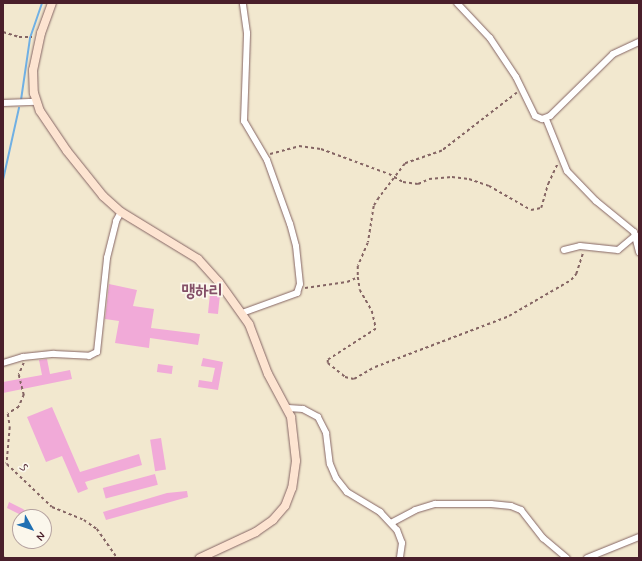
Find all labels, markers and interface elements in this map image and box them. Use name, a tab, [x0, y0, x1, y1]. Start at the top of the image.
district label: 맹하리	[181, 282, 223, 302]
street label: s	[16, 458, 32, 476]
north arrow	[12, 509, 52, 549]
text: N	[33, 529, 48, 543]

